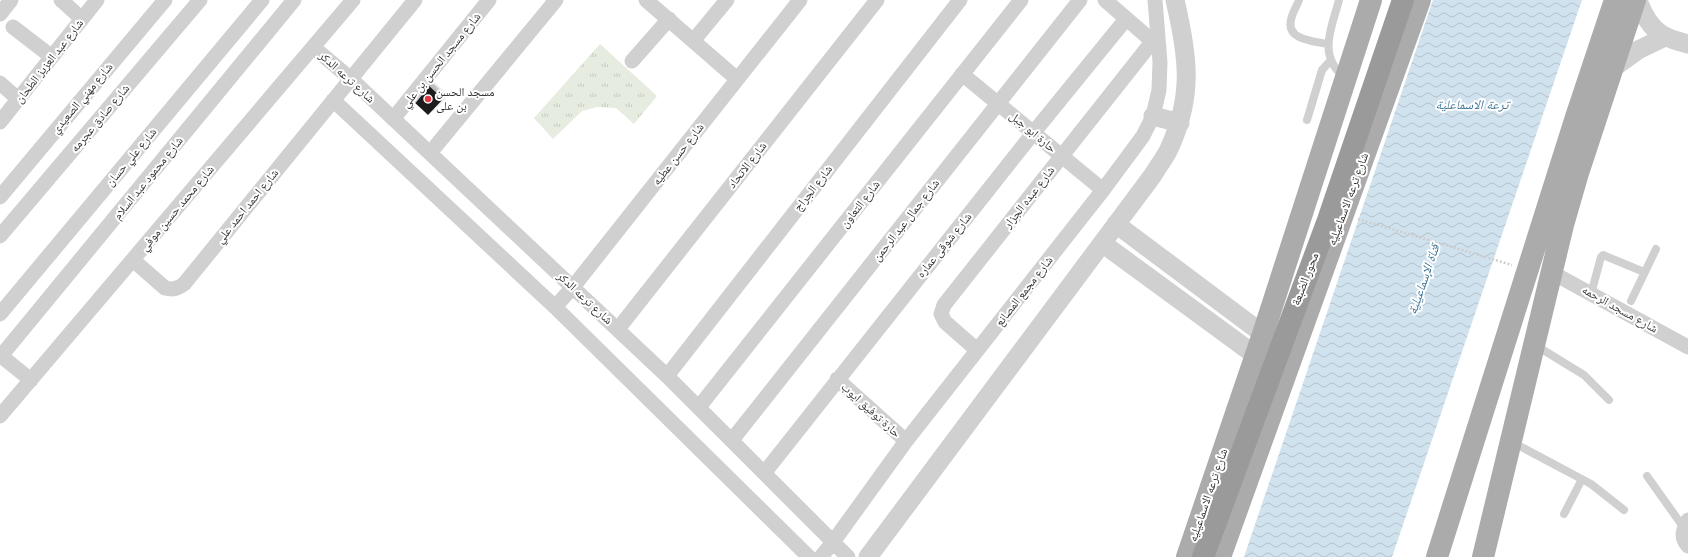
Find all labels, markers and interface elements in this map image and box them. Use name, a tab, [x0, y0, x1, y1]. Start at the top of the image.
street label: شارع مسجد الحسن بن علي	[397, 8, 486, 112]
street label: شارع عبد العزيز الطحان	[10, 15, 87, 106]
street label: شارع ترعه الدكر	[315, 46, 379, 107]
street label: شارع مهني الصعيدي	[47, 58, 118, 138]
street label: شارع صادق عجرمه	[66, 80, 133, 155]
place label: مسجد الحسن بن على	[436, 83, 495, 114]
marker: مسجد الحسن بن على	[423, 94, 433, 104]
water label: ترعة الاسماعلية	[1436, 95, 1512, 113]
street label: حارة ابو جبل	[1006, 107, 1061, 156]
street label: شارع حسن عطيه	[648, 119, 707, 188]
street label: شارع علي حسان	[101, 124, 162, 191]
street label: شارع محمود عبد السلام	[109, 132, 187, 223]
street label: شارع الاتحاد	[723, 138, 770, 192]
street label: شارع ترعه الاسماعيليه	[1323, 150, 1372, 248]
street label: شارع محمد حسين موفي	[136, 161, 219, 256]
street label: شارع الجراج	[789, 161, 836, 214]
street label: شارع عبده الجزار	[998, 162, 1058, 232]
street label: شارع احمد احمد علي	[211, 165, 284, 248]
street label: شارع جمال عبد الرحمن	[868, 175, 943, 264]
street label: شارع التعاون	[836, 176, 884, 231]
street label: شارع شوقى عماره	[912, 208, 975, 281]
water label: قناة الإسماعيلية	[1403, 239, 1444, 317]
street label: محور الضبعة	[1287, 250, 1322, 308]
street label: شارع مجمع المصانع	[991, 252, 1057, 329]
street label: شارع ترعه الدكر	[553, 267, 617, 328]
street label: شارع مسجد الرحمه	[1579, 281, 1661, 337]
street label: حارة توفيق ايوب	[838, 378, 905, 441]
street label: شارع ترعه الاسماعيليه	[1184, 446, 1231, 544]

